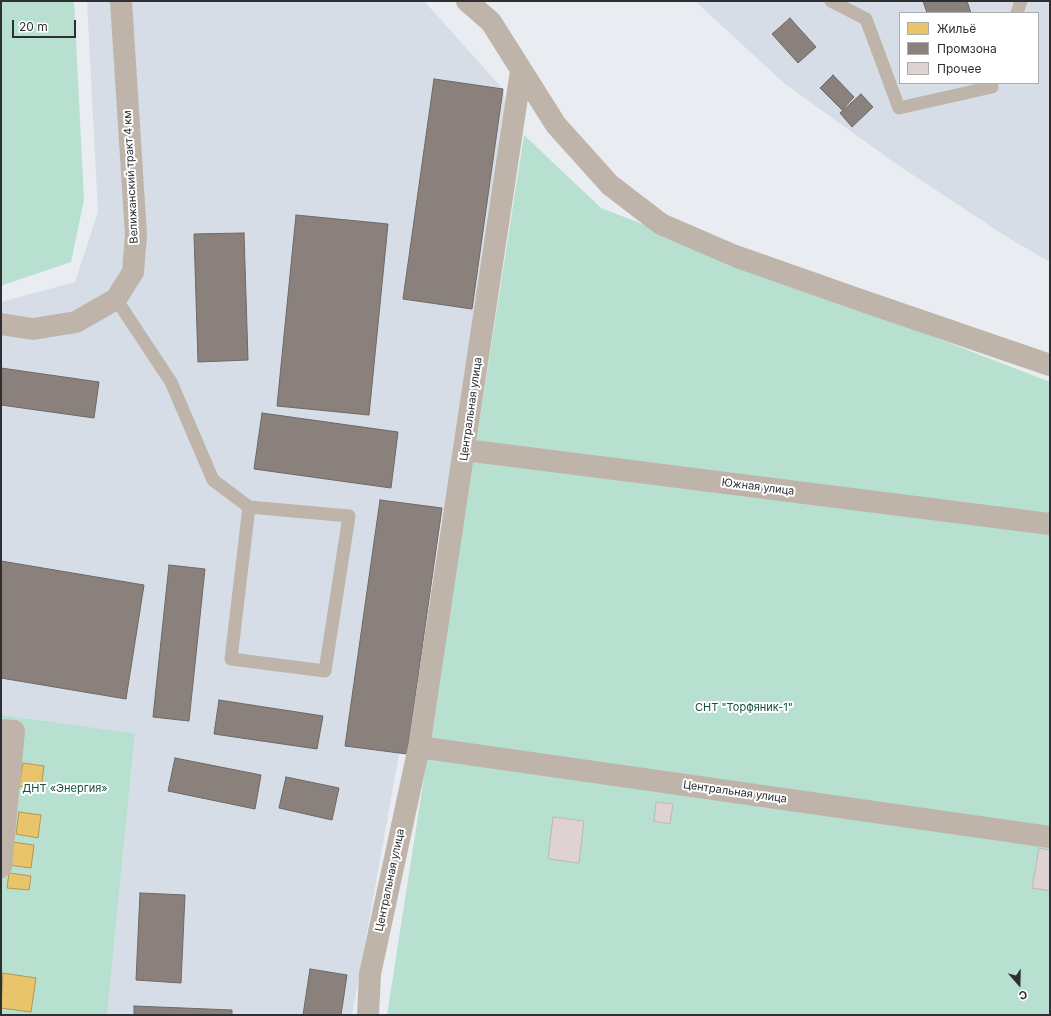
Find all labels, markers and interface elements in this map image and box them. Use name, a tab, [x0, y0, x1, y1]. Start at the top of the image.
scale bar	[14, 12, 78, 38]
legend	[899, 12, 1039, 84]
text: 20 m	[19, 19, 48, 34]
text: Жильё	[937, 21, 976, 36]
text: Промзона	[937, 41, 997, 56]
text: Прочее	[937, 61, 982, 76]
street label: Велижанский тракт 4 км	[121, 110, 141, 244]
street label: Центральная улица	[457, 356, 485, 462]
street label: Южная улица	[721, 476, 795, 498]
park label: СНТ "Торфяник-1"	[695, 701, 793, 715]
street label: Центральная улица	[682, 778, 788, 806]
park label: ДНТ «Энергия»	[22, 782, 108, 796]
street label: Центральная улица	[373, 827, 407, 933]
north arrow	[999, 964, 1039, 1004]
text: С	[1017, 987, 1029, 1003]

